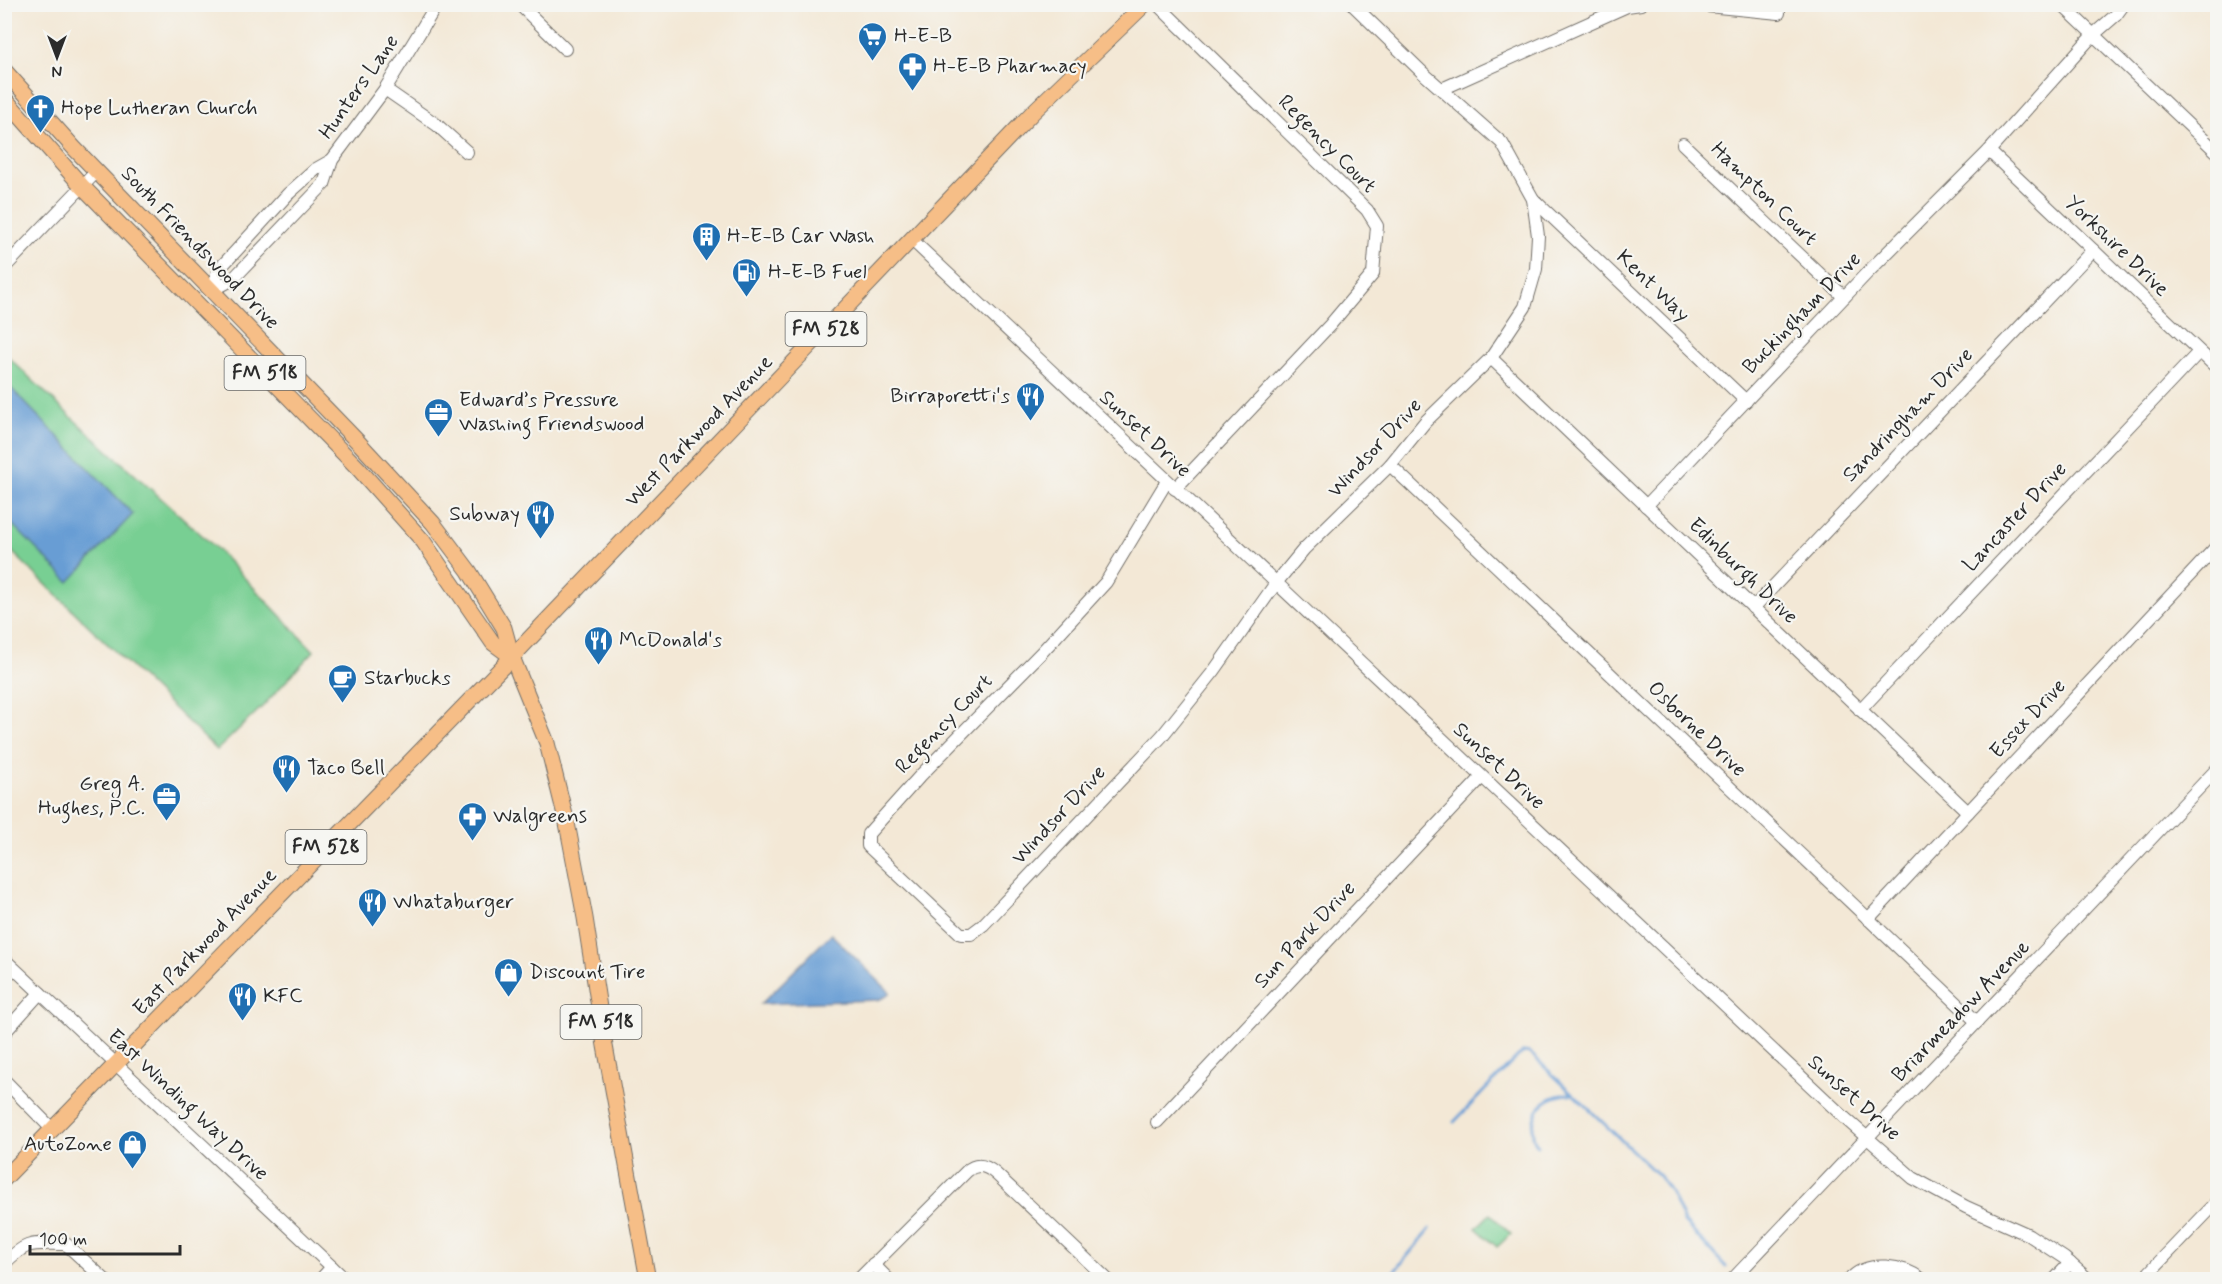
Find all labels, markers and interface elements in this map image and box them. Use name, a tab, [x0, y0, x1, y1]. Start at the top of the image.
supermarket icon: H-E-B	[857, 20, 889, 62]
place label: H-E-B	[894, 22, 952, 50]
north arrow	[27, 27, 87, 87]
street label: Hunters Lane	[313, 29, 405, 145]
pharmacy icon: H-E-B Pharmacy	[896, 50, 928, 92]
place label: H-E-B Pharmacy	[933, 52, 1087, 80]
text: N	[52, 60, 62, 81]
street label: Regency Court	[1270, 89, 1383, 201]
church icon: Hope Lutheran Church	[24, 92, 56, 134]
place label: Hope Lutheran Church	[61, 94, 258, 122]
street label: Hampton Court	[1704, 136, 1824, 252]
street label: South Friendswood Drive	[115, 160, 285, 336]
street label: Yorkshire Drive	[2059, 189, 2175, 303]
building icon: H-E-B Car Wash	[690, 220, 722, 262]
place label: H-E-B Car Wash	[727, 222, 874, 250]
street label: Kent Way	[1610, 244, 1696, 328]
street label: Buckingham Drive	[1736, 246, 1869, 382]
fuel station icon: H-E-B Fuel	[731, 256, 763, 298]
place label: H-E-B Fuel	[768, 258, 867, 286]
road number: FM 528	[786, 312, 866, 346]
street label: Sandringham Drive	[1836, 342, 1980, 489]
street label: West Parkwood Avenue	[619, 349, 779, 513]
road number: FM 518	[224, 356, 306, 390]
restaurant icon: Birraporetti's	[1015, 380, 1047, 422]
place label: Birraporetti's	[890, 382, 1010, 410]
street label: Sunset Drive	[1093, 384, 1197, 484]
place label: Edward’s Pressure Washing Friendswood	[459, 386, 645, 440]
street label: Windsor Drive	[1322, 392, 1428, 504]
office icon: Edward’s Pressure Washing Friendswood	[422, 396, 454, 438]
street label: Lancaster Drive	[1957, 456, 2073, 578]
restaurant icon: Subway	[525, 498, 557, 540]
place label: Subway	[449, 500, 520, 528]
street label: Edinburgh Drive	[1681, 512, 1804, 632]
restaurant icon: McDonald's	[582, 624, 614, 666]
place label: McDonald's	[619, 626, 722, 654]
cafe icon: Starbucks	[327, 662, 359, 704]
place label: Starbucks	[364, 664, 451, 692]
street label: Regency Court	[889, 668, 1000, 781]
street label: Essex Drive	[1984, 673, 2072, 765]
street label: Osborne Drive	[1642, 675, 1752, 783]
street label: Sunset Drive	[1447, 716, 1551, 816]
restaurant icon: Taco Bell	[270, 752, 302, 794]
place label: Taco Bell	[307, 754, 385, 782]
street label: Windsor Drive	[1006, 759, 1112, 871]
place label: Greg A. Hughes, P.C.	[38, 770, 145, 824]
office icon: Greg A. Hughes, P.C.	[150, 780, 182, 822]
pharmacy icon: Walgreens	[456, 800, 488, 842]
place label: Walgreens	[493, 802, 587, 831]
road number: FM 528	[286, 830, 366, 864]
street label: East Parkwood Avenue	[127, 862, 283, 1022]
street label: Sun Park Drive	[1248, 875, 1362, 995]
restaurant icon: Whataburger	[356, 886, 388, 928]
place label: Whataburger	[393, 888, 514, 917]
street label: Briarmeadow Avenue	[1886, 934, 2036, 1088]
shop icon: Discount Tire	[492, 956, 524, 998]
place label: Discount Tire	[529, 958, 646, 986]
restaurant icon: KFC	[226, 980, 258, 1022]
place label: KFC	[263, 982, 303, 1010]
road number: FM 518	[560, 1005, 642, 1039]
street label: East Winding Way Drive	[100, 1023, 275, 1189]
street label: Sunset Drive	[1801, 1049, 1907, 1147]
shop icon: AutoZone	[117, 1128, 149, 1170]
place label: AutoZone	[24, 1130, 112, 1158]
scale bar	[30, 1218, 180, 1256]
text: 100 m	[39, 1228, 87, 1252]

